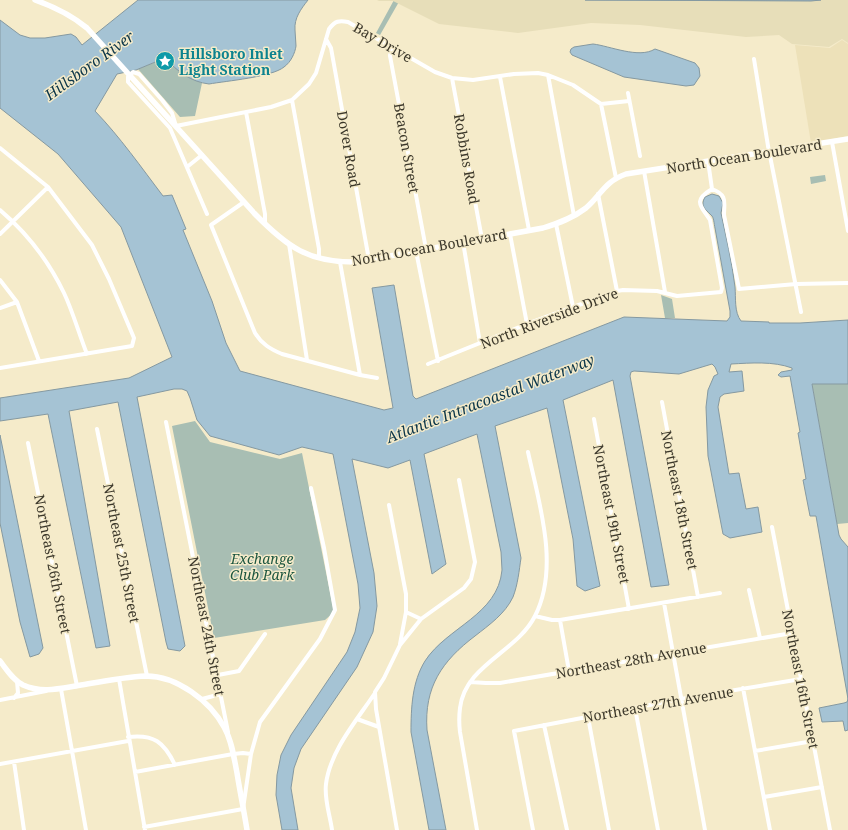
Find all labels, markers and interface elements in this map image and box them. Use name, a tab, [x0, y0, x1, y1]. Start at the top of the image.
street label: Bay Drive	[350, 17, 416, 67]
water label: Hillsboro River	[40, 25, 138, 105]
place label: Hillsboro Inlet Light Station	[179, 44, 283, 79]
place icon: Hillsboro Inlet Light Station	[154, 50, 176, 72]
street label: Beacon Street	[390, 101, 424, 195]
street label: Dover Road	[333, 109, 365, 189]
street label: Robbins Road	[450, 112, 484, 206]
street label: North Ocean Boulevard	[665, 134, 824, 178]
street label: North Ocean Boulevard	[350, 224, 508, 270]
street label: North Riverside Drive	[477, 283, 621, 353]
water label: Atlantic Intracoastal Waterway	[382, 349, 597, 447]
street label: Northeast 18th Street	[657, 429, 703, 571]
street label: Northeast 19th Street	[589, 443, 635, 585]
street label: Northeast 25th Street	[99, 482, 145, 624]
street label: Northeast 26th Street	[30, 493, 76, 635]
park label: Exchange Club Park	[230, 549, 295, 584]
street label: Northeast 24th Street	[184, 555, 230, 697]
street label: Northeast 16th Street	[778, 608, 824, 750]
street label: Northeast 28th Avenue	[554, 637, 708, 683]
street label: Northeast 27th Avenue	[581, 681, 735, 727]

